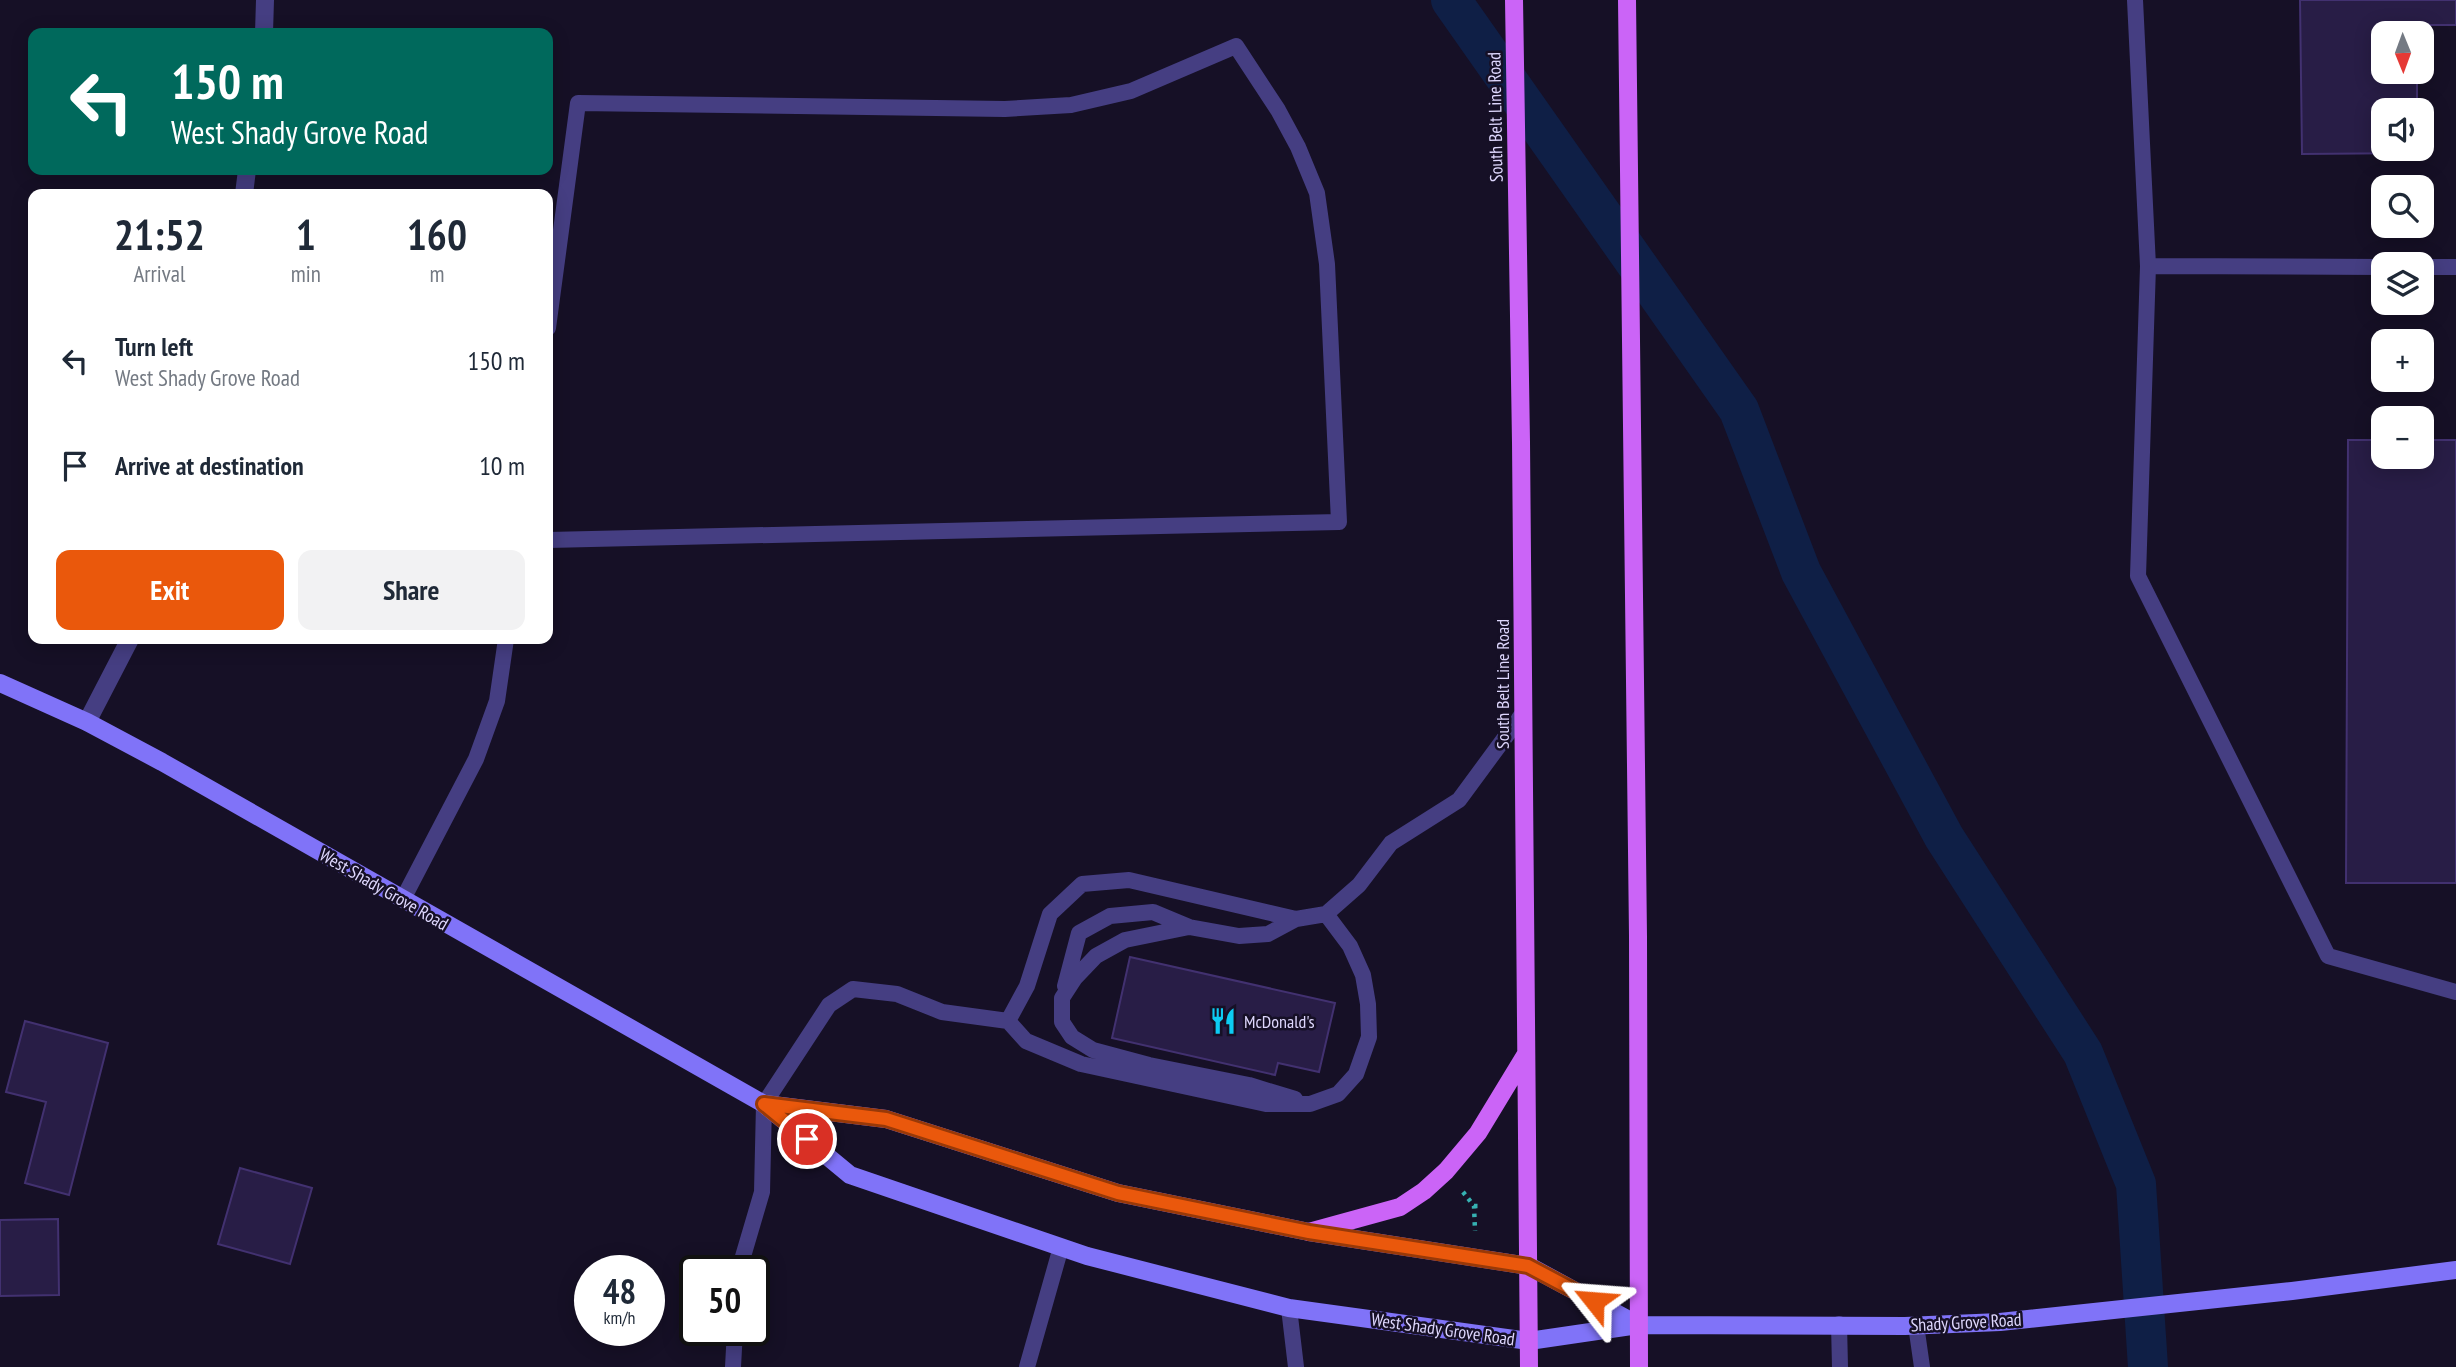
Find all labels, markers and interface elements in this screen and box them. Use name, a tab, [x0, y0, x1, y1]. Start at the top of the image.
north arrow	[2371, 21, 2434, 84]
map controls	[2371, 21, 2434, 469]
text: 150 m	[171, 49, 284, 113]
street label: South Belt Line Road	[1482, 52, 1508, 182]
icon: left	[56, 56, 147, 147]
button: sound	[2371, 98, 2434, 161]
text: West Shady Grove Road	[171, 111, 428, 153]
button: search	[2371, 175, 2434, 238]
text: 21:52	[114, 207, 205, 262]
text: 1	[296, 207, 316, 262]
text: 160	[407, 207, 467, 262]
button: layers	[2371, 252, 2434, 315]
text: Arrival	[133, 259, 185, 288]
text: min	[291, 259, 321, 288]
text: m	[429, 259, 444, 288]
button: +	[2371, 329, 2434, 392]
text: Turn left	[115, 330, 193, 363]
icon: left	[56, 342, 94, 380]
text: 150 m	[467, 344, 525, 377]
text: West Shady Grove Road	[115, 363, 300, 392]
button: −	[2371, 406, 2434, 469]
icon: arrive	[56, 447, 94, 485]
text: Arrive at destination	[115, 449, 304, 482]
text: 10 m	[479, 449, 525, 482]
button: Exit	[56, 550, 284, 630]
button: Share	[298, 550, 525, 630]
street label: South Belt Line Road	[1491, 619, 1514, 749]
street label: West Shady Grove Road	[316, 843, 452, 935]
restaurant icon: McDonald's	[1208, 1006, 1238, 1036]
place label: McDonald's	[1244, 1010, 1315, 1033]
pin	[777, 1109, 837, 1169]
icon: arrive	[788, 1120, 826, 1158]
speed limit sign: 50	[679, 1255, 770, 1346]
position arrow	[1557, 1264, 1631, 1338]
text: 48	[603, 1268, 636, 1314]
text: km/h	[604, 1306, 635, 1329]
street label: West Shady Grove Road	[1370, 1308, 1516, 1350]
street label: Shady Grove Road	[1910, 1308, 2022, 1336]

